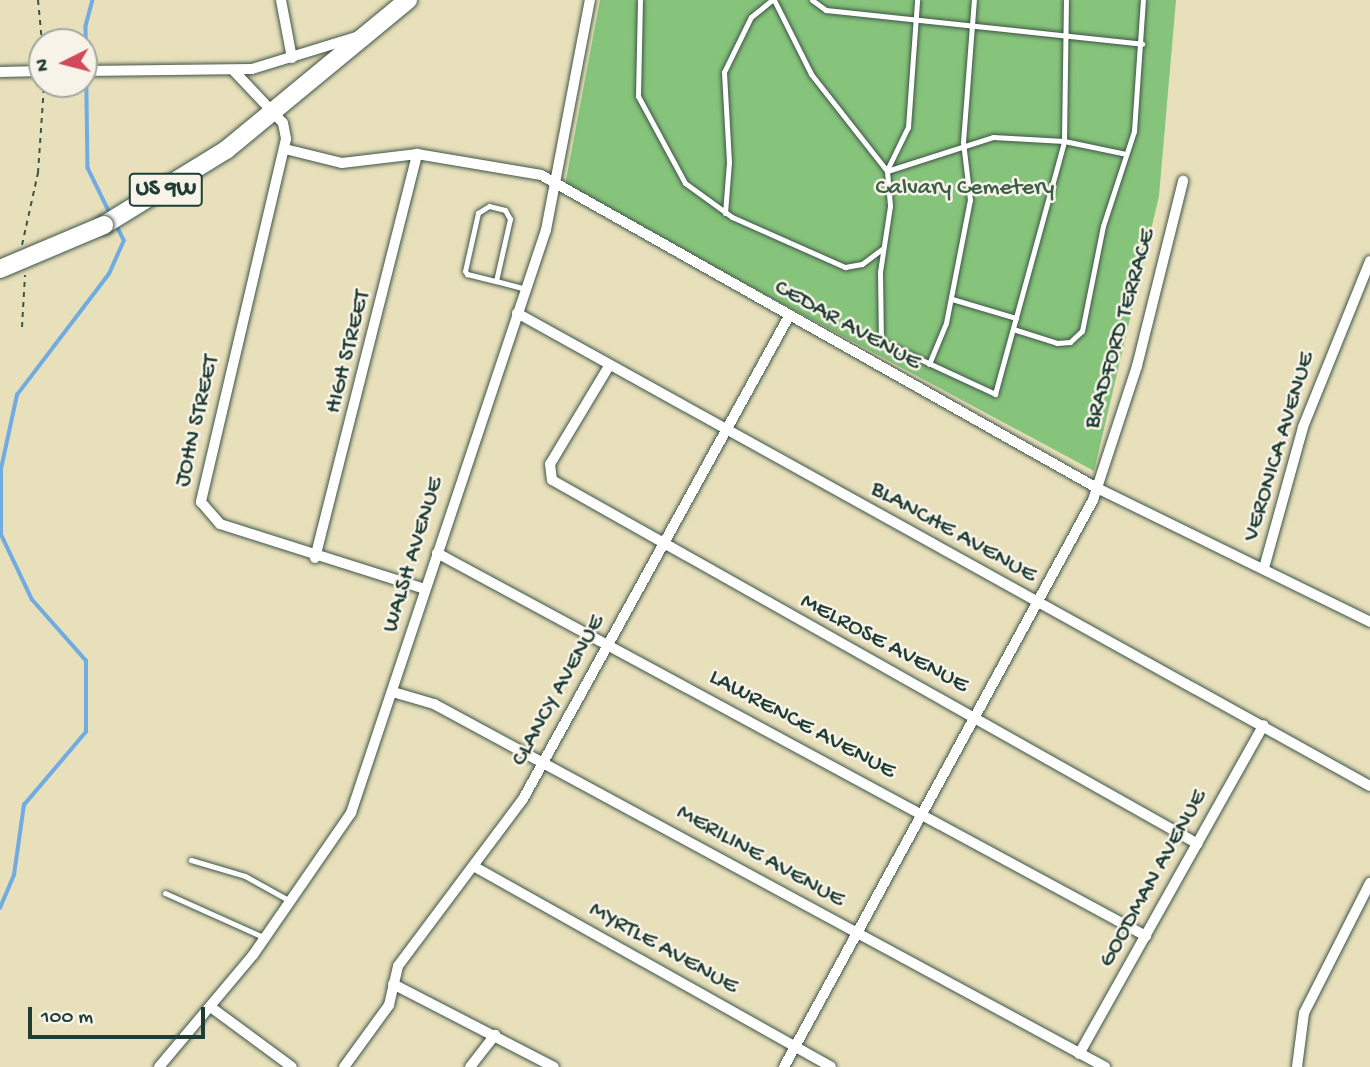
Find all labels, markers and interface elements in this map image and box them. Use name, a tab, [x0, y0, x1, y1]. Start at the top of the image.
north arrow	[28, 28, 98, 98]
text: N	[32, 58, 56, 72]
road number: US 9W	[128, 170, 204, 210]
park label: Calvary Cemetery	[876, 175, 1054, 203]
street label: BRADFORD TERRACE	[1079, 226, 1163, 432]
street label: CEDAR AVENUE	[769, 274, 925, 378]
street label: HIGH STREET	[320, 287, 378, 417]
street label: VERONICA AVENUE	[1237, 349, 1323, 545]
street label: JOHN STREET	[169, 352, 227, 490]
street label: WALSH AVENUE	[377, 474, 451, 636]
street label: BLANCHE AVENUE	[865, 476, 1041, 590]
street label: MELROSE AVENUE	[795, 588, 973, 700]
street label: CLANCY AVENUE	[506, 610, 612, 772]
street label: LAWRENCE AVENUE	[704, 664, 900, 786]
street label: GOODMAN AVENUE	[1093, 785, 1215, 973]
street label: MERILINE AVENUE	[671, 799, 849, 915]
street label: MYRTLE AVENUE	[583, 896, 743, 1002]
scale bar	[32, 993, 208, 1038]
text: 100 m	[41, 1006, 93, 1031]

